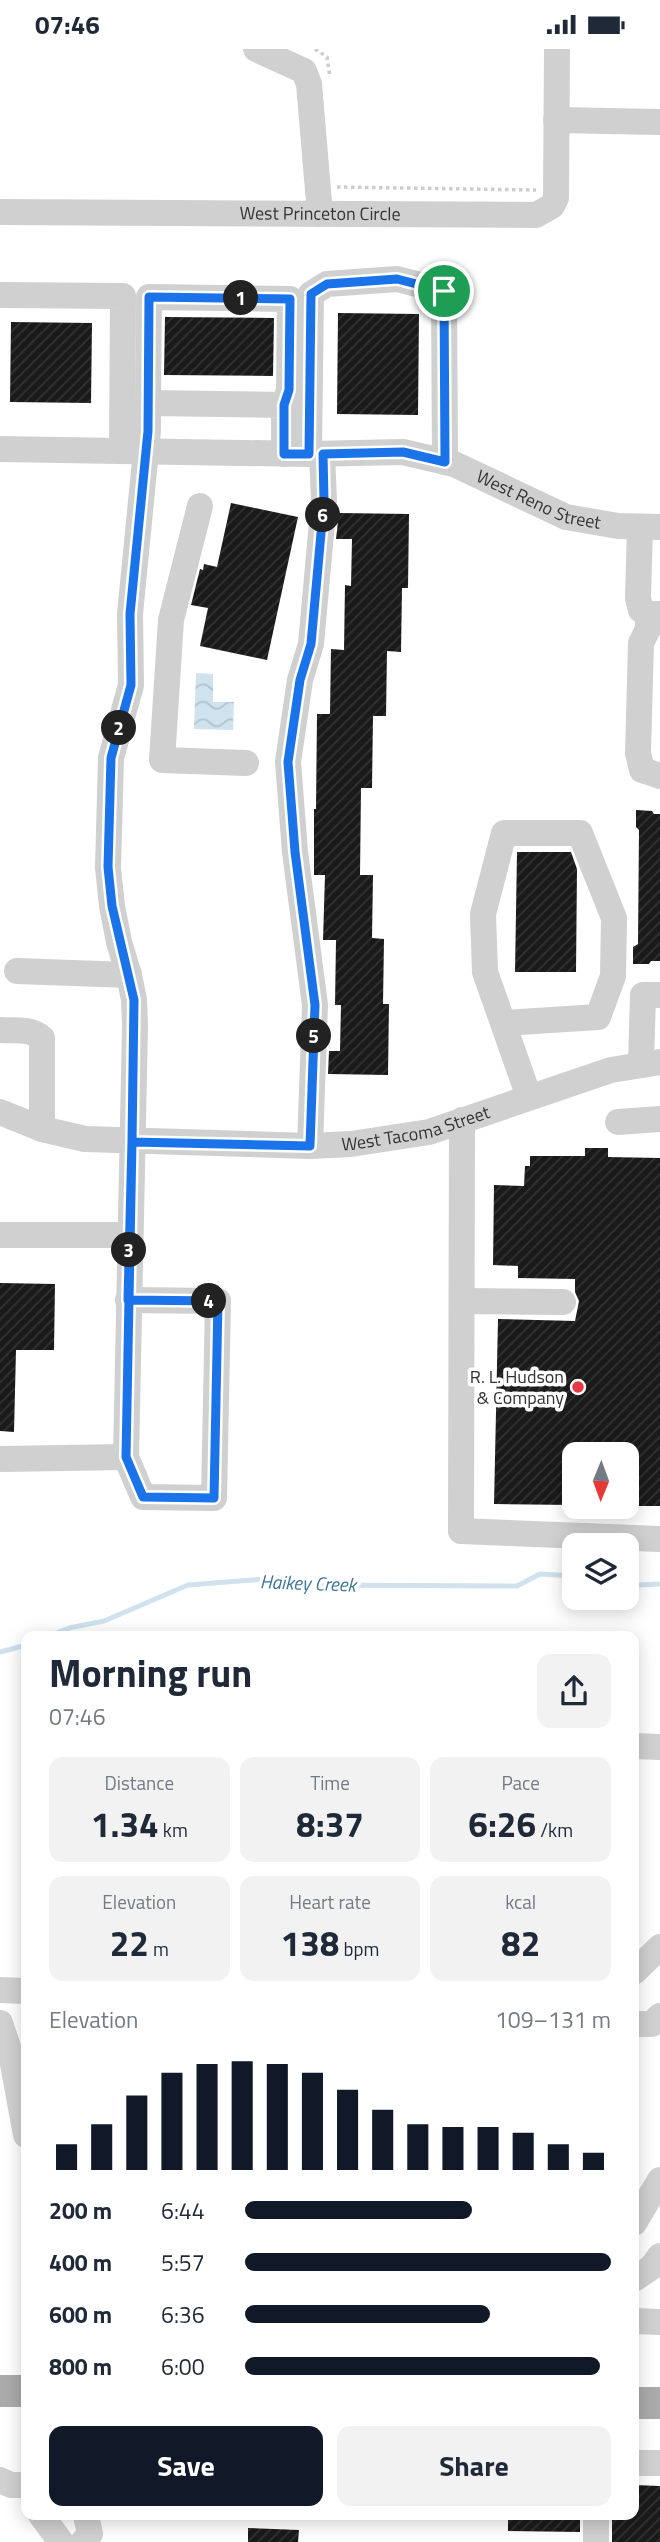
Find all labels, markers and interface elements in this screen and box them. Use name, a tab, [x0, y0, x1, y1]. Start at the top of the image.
text: 07:46	[35, 5, 100, 44]
street label: West Princeton Circle	[239, 199, 401, 227]
pin	[414, 261, 474, 321]
icon: arrive	[425, 272, 463, 310]
pin: 1	[224, 281, 258, 315]
text: 1	[235, 283, 246, 312]
street label: West Reno Street	[472, 462, 604, 536]
pin: 6	[306, 497, 340, 533]
text: 6	[317, 500, 328, 529]
pin: 2	[102, 711, 136, 745]
text: 2	[113, 713, 124, 742]
pin: 5	[296, 1019, 332, 1053]
text: 5	[308, 1021, 319, 1050]
street label: West Tacoma Street	[341, 1098, 494, 1157]
pin: 3	[111, 1233, 146, 1267]
text: 3	[123, 1235, 134, 1264]
pin: 4	[192, 1283, 227, 1319]
text: 4	[203, 1286, 214, 1315]
place label: R. L. Hudson & Company	[470, 1363, 564, 1411]
marker: R. L. Hudson & Company	[570, 1379, 586, 1395]
north arrow	[562, 1442, 639, 1519]
map controls	[562, 1442, 639, 1610]
button: layers	[562, 1533, 639, 1610]
water label: Haikey Creek	[259, 1566, 359, 1599]
text: Morning run	[49, 1644, 252, 1702]
button: share	[537, 1654, 611, 1728]
text: 07:46	[49, 1699, 106, 1734]
text: Distance	[105, 1768, 174, 1797]
text: Time	[310, 1768, 350, 1797]
text: Pace	[501, 1768, 540, 1797]
text: 1.34	[91, 1797, 159, 1851]
text: 8:37	[296, 1797, 364, 1851]
text: 6:26	[468, 1797, 536, 1851]
text: km	[159, 1815, 188, 1844]
text: /km	[536, 1815, 573, 1844]
text: Elevation	[102, 1887, 176, 1916]
text: Heart rate	[289, 1887, 371, 1916]
text: kcal	[505, 1887, 536, 1916]
text: 22	[110, 1916, 149, 1970]
text: 138	[281, 1916, 339, 1970]
text: 82	[501, 1916, 540, 1970]
text: m	[149, 1934, 169, 1963]
text: bpm	[339, 1934, 379, 1963]
text: Elevation	[49, 2002, 138, 2037]
text: 109–131 m	[495, 2002, 611, 2037]
text: 200 m	[49, 2193, 112, 2228]
text: 6:44	[161, 2193, 205, 2228]
text: 400 m	[49, 2245, 112, 2280]
text: 5:57	[161, 2245, 205, 2280]
text: 600 m	[49, 2297, 112, 2332]
text: 6:36	[161, 2297, 205, 2332]
text: 800 m	[49, 2349, 112, 2384]
text: 6:00	[161, 2349, 205, 2384]
button: Save	[49, 2426, 323, 2506]
button: Share	[337, 2426, 611, 2506]

